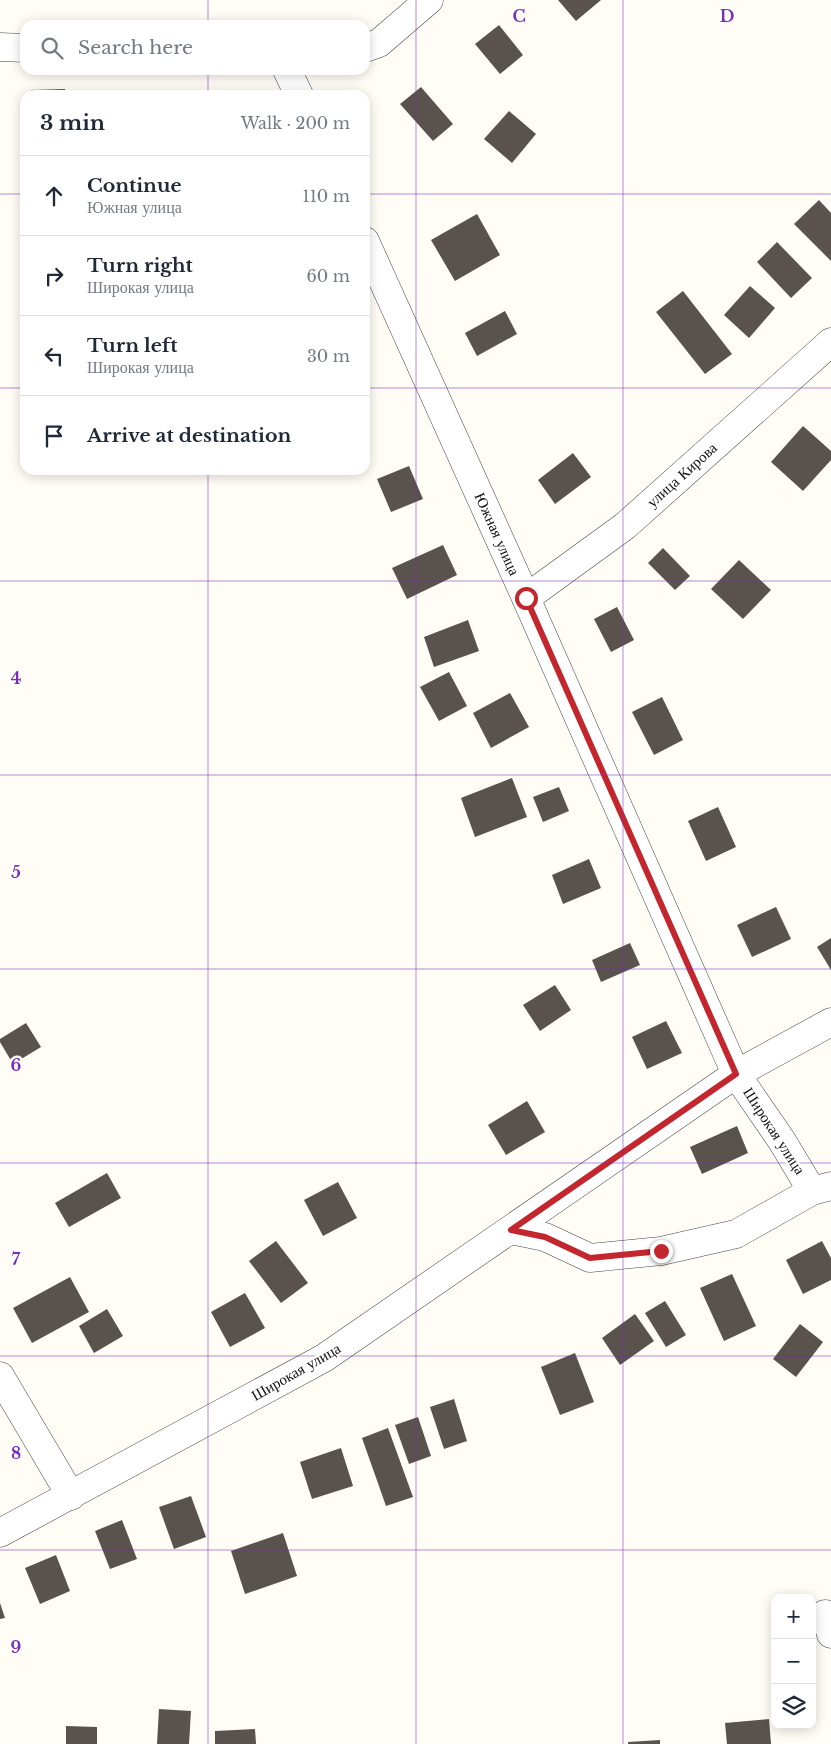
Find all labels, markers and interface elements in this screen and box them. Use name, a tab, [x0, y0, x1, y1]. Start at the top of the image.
text: C	[512, 6, 526, 26]
text: D	[720, 6, 734, 26]
search box	[20, 20, 370, 75]
icon: search	[38, 34, 66, 62]
text: Search here	[78, 36, 193, 59]
text: 3 min	[40, 110, 105, 136]
text: Walk · 200 m	[241, 113, 350, 133]
text: Continue	[87, 174, 182, 197]
icon: ahead	[40, 182, 68, 210]
text: 110 m	[303, 186, 350, 206]
text: Южная улица	[87, 197, 182, 217]
text: Turn right	[87, 254, 193, 277]
icon: right	[40, 262, 68, 290]
text: 60 m	[307, 266, 350, 286]
text: Широкая улица	[87, 277, 194, 297]
text: Turn left	[87, 334, 178, 357]
icon: left	[40, 342, 68, 370]
text: 30 m	[307, 346, 350, 366]
text: Широкая улица	[87, 357, 194, 377]
icon: arrive	[40, 422, 68, 450]
text: Arrive at destination	[87, 424, 291, 447]
street label: улица Кирова	[643, 438, 721, 511]
street label: Южная улица	[471, 489, 524, 579]
route start	[515, 587, 538, 610]
text: 4	[11, 668, 21, 688]
text: 5	[11, 862, 21, 882]
text: 6	[11, 1055, 22, 1075]
street label: Широкая улица	[739, 1084, 810, 1178]
route end	[650, 1240, 673, 1263]
text: 7	[12, 1249, 21, 1269]
street label: Широкая улица	[248, 1338, 344, 1405]
text: 8	[11, 1443, 21, 1463]
map controls	[771, 1594, 816, 1729]
button: +	[771, 1594, 816, 1639]
text: 9	[11, 1637, 22, 1657]
button: −	[771, 1639, 816, 1684]
button: layers	[771, 1684, 816, 1729]

